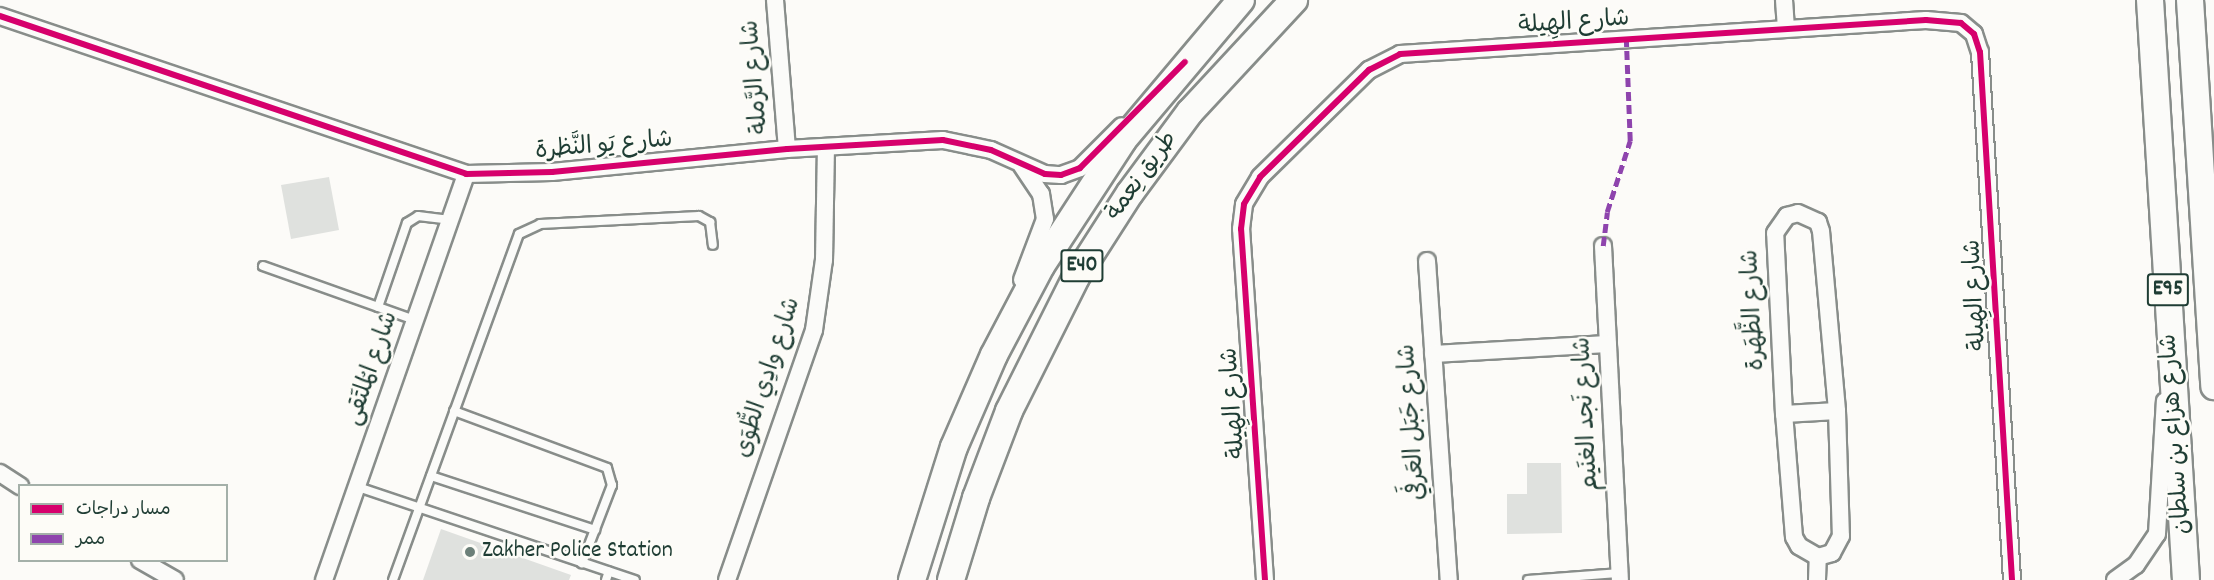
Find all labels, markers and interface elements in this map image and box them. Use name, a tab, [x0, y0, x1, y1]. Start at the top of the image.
street label: شارع الهِيلة	[1517, 6, 1631, 42]
street label: شارع الرَّملة	[738, 19, 776, 135]
street label: شارع يَو النَّظرة	[534, 127, 674, 167]
street label: طريق نِعمة	[1101, 127, 1185, 227]
street label: شارع الهِيلة	[1960, 239, 1994, 351]
road number: E40	[1060, 247, 1104, 285]
street label: شارع الظَّهَرة	[1737, 249, 1773, 371]
road number: E95	[2146, 271, 2190, 309]
street label: شارع وادِي الطُّوَى	[730, 294, 808, 462]
street label: شارع المُلتَقى	[340, 308, 406, 430]
street label: شارع هزاع بن سلطان	[2156, 333, 2198, 535]
street label: شارع نَجد الغنَيم	[1570, 336, 1606, 492]
street label: شارع جَبَل العَرفَي	[1394, 343, 1434, 501]
street label: شارع الهِيلة	[1217, 346, 1253, 460]
legend	[18, 484, 228, 562]
text: مسار دراجات	[76, 498, 171, 523]
text: ممر	[76, 528, 105, 553]
place label: Zakher Police Station	[482, 538, 673, 566]
marker: Zakher Police Station	[463, 545, 477, 559]

